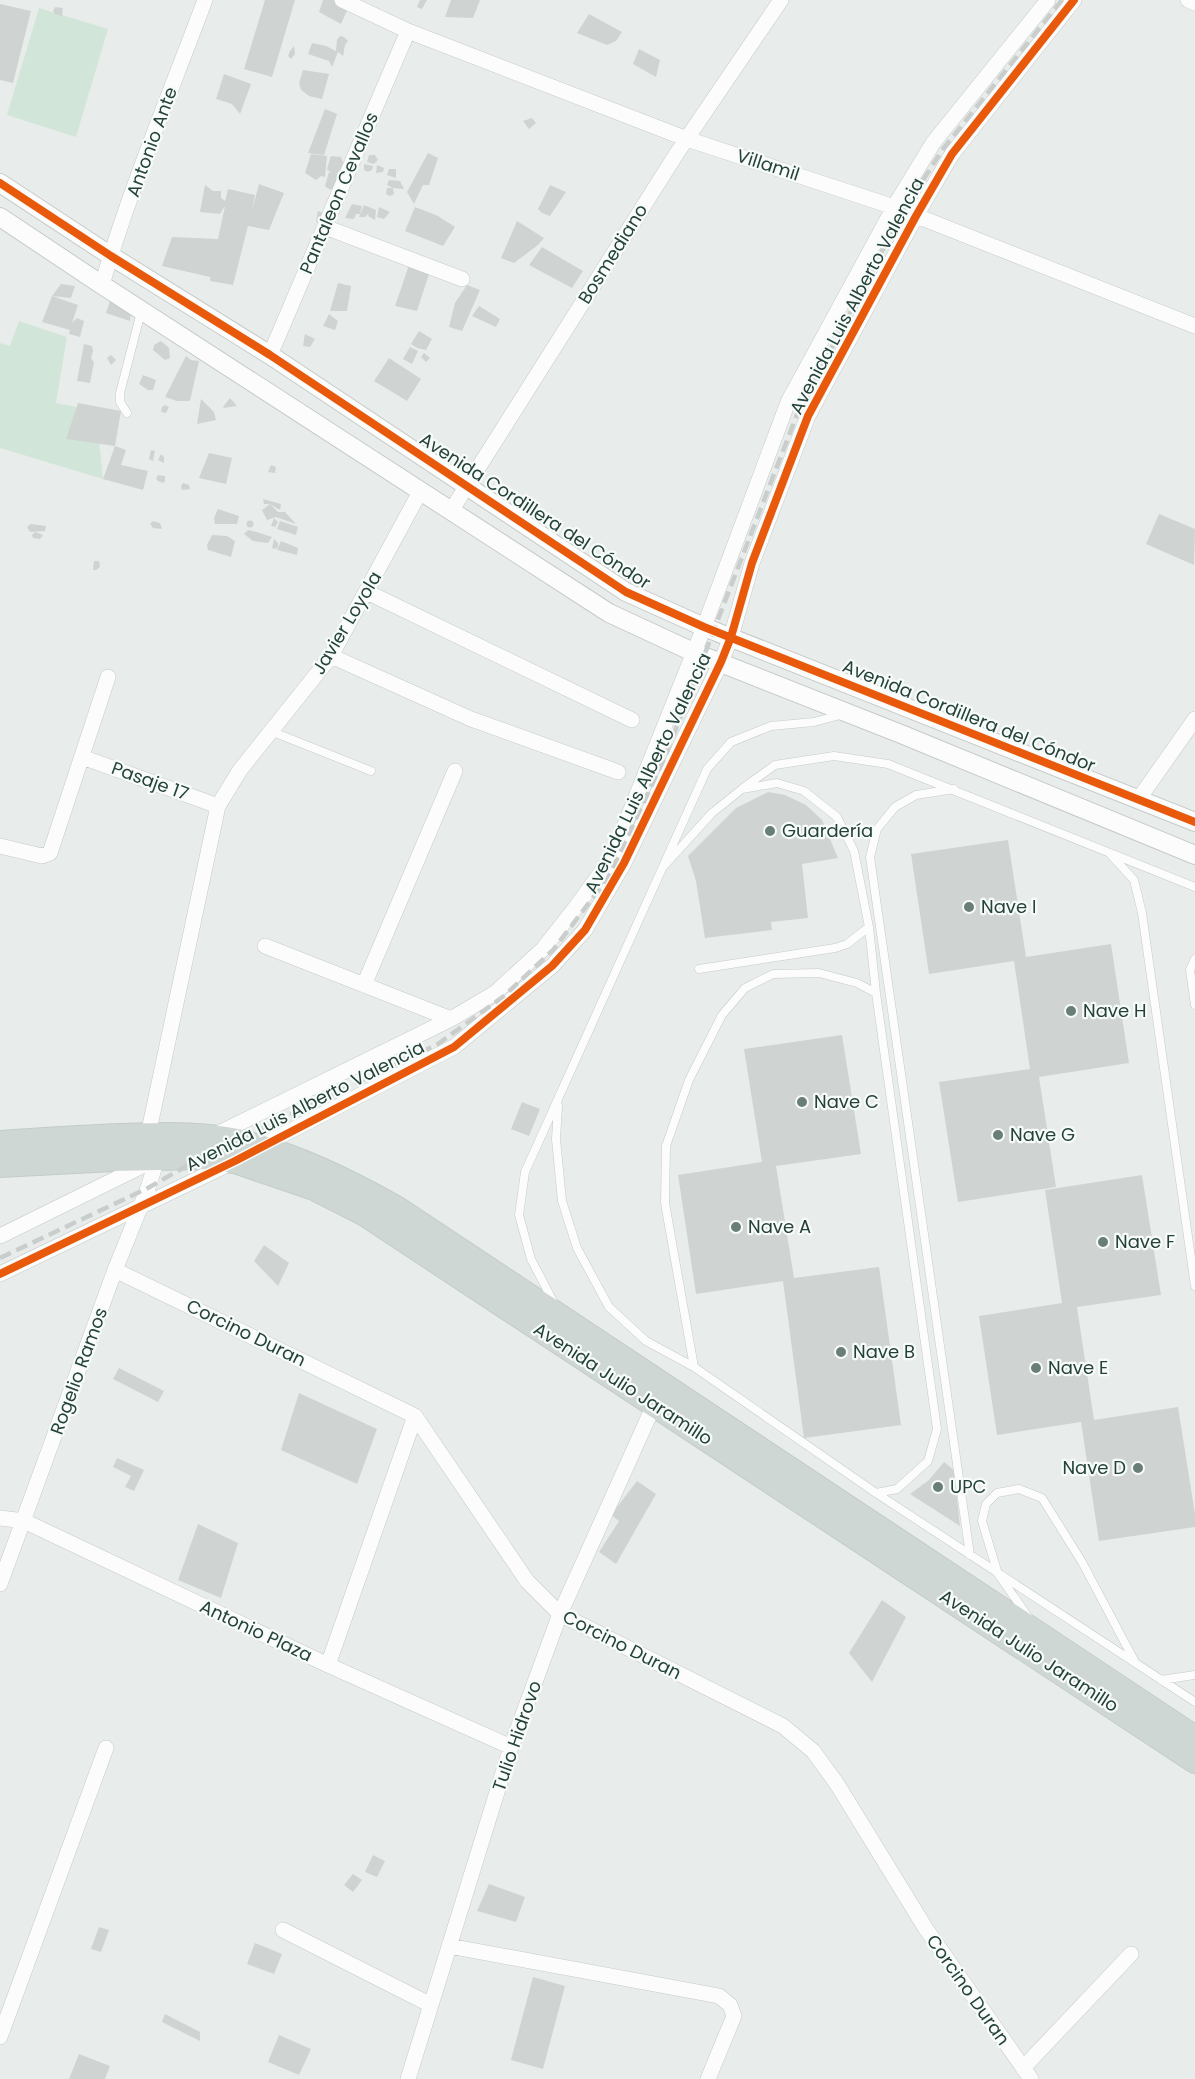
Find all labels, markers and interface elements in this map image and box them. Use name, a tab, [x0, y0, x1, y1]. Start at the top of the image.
street label: Antonio Ante	[120, 83, 183, 200]
street label: Pantaleon Cevallos	[293, 108, 384, 277]
street label: Villamil	[733, 143, 803, 186]
street label: Avenida Luis Alberto Valencia	[783, 173, 930, 419]
street label: Bosmediano	[572, 199, 653, 308]
street label: Avenida Cordillera del Cóndor	[415, 426, 656, 595]
street label: Javier Loyola	[306, 566, 387, 679]
street label: Avenida Luis Alberto Valencia	[578, 648, 717, 897]
street label: Avenida Cordillera del Cóndor	[839, 653, 1100, 778]
street label: Pasaje 17	[108, 755, 192, 806]
place label: Guardería	[782, 818, 873, 843]
marker: Guardería	[763, 824, 777, 838]
place label: Nave I	[981, 894, 1036, 919]
marker: Nave I	[962, 900, 976, 914]
place label: Nave H	[1083, 998, 1146, 1023]
marker: Nave H	[1064, 1004, 1078, 1018]
street label: Avenida Luis Alberto Valencia	[181, 1034, 428, 1177]
place label: Nave C	[814, 1089, 879, 1114]
marker: Nave C	[795, 1095, 809, 1109]
place label: Nave G	[1010, 1122, 1075, 1147]
marker: Nave G	[991, 1128, 1005, 1142]
place label: Nave A	[748, 1214, 811, 1239]
marker: Nave A	[729, 1220, 743, 1234]
place label: Nave F	[1115, 1229, 1175, 1254]
marker: Nave F	[1096, 1235, 1110, 1249]
street label: Corcino Duran	[182, 1293, 310, 1372]
street label: Rogelio Ramos	[44, 1304, 113, 1438]
street label: Avenida Julio Jaramillo	[529, 1316, 718, 1451]
place label: Nave B	[853, 1339, 915, 1364]
marker: Nave B	[834, 1345, 848, 1359]
place label: Nave E	[1048, 1355, 1108, 1380]
marker: Nave E	[1029, 1361, 1043, 1375]
place label: Nave D	[1062, 1455, 1126, 1480]
marker: Nave D	[1131, 1461, 1145, 1475]
place label: UPC	[950, 1474, 986, 1499]
marker: UPC	[931, 1480, 945, 1494]
street label: Avenida Julio Jaramillo	[935, 1583, 1124, 1718]
street label: Antonio Plaza	[196, 1594, 316, 1668]
street label: Corcino Duran	[559, 1604, 686, 1685]
street label: Tulio Hidrovo	[486, 1677, 547, 1794]
street label: Corcino Duran	[921, 1929, 1016, 2050]

